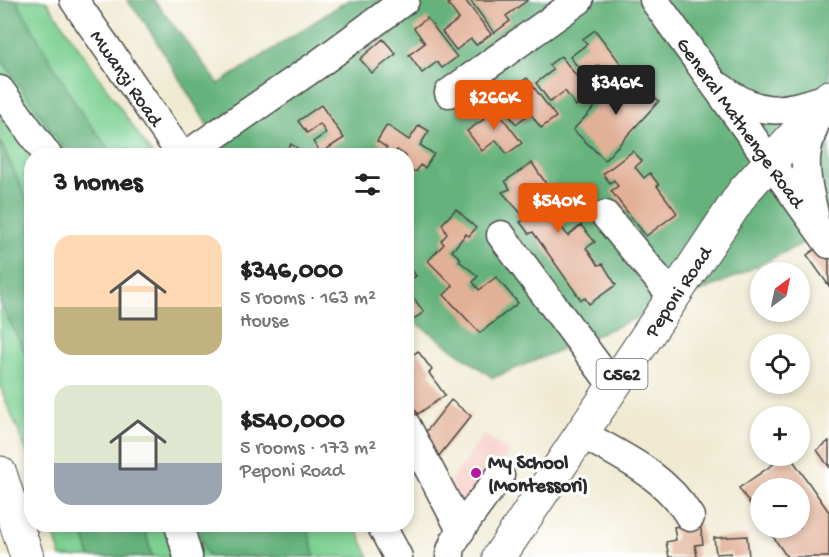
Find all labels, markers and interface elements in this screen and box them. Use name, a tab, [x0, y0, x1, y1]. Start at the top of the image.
street label: Mwanzi Road	[83, 27, 167, 134]
street label: General Mathenge Road	[670, 34, 809, 215]
pin: $346K	[574, 65, 658, 116]
text: $346K	[591, 73, 641, 96]
pin: $266K	[452, 80, 536, 131]
text: $266K	[469, 88, 519, 111]
icon: filters	[351, 168, 384, 201]
text: 3 homes	[54, 169, 143, 200]
pin: $540K	[516, 183, 600, 234]
text: $540K	[532, 191, 584, 214]
street label: Peponi Road	[641, 242, 720, 343]
text: $346,000	[240, 257, 343, 288]
icon: home	[102, 259, 174, 331]
north arrow	[750, 262, 810, 322]
map controls	[750, 262, 810, 538]
text: 5 rooms · 163 m²	[240, 288, 376, 311]
text: House	[240, 311, 289, 334]
button: locate	[750, 334, 810, 394]
road number: C562	[596, 359, 648, 389]
button: +	[750, 406, 810, 466]
text: $540,000	[240, 407, 345, 438]
icon: home	[102, 409, 174, 481]
text: 5 rooms · 173 m²	[240, 438, 376, 461]
place label: My School (Montessori)	[488, 453, 588, 499]
text: Peponi Road	[240, 461, 344, 484]
marker: My School (Montessori)	[469, 466, 483, 480]
button: −	[750, 478, 810, 538]

